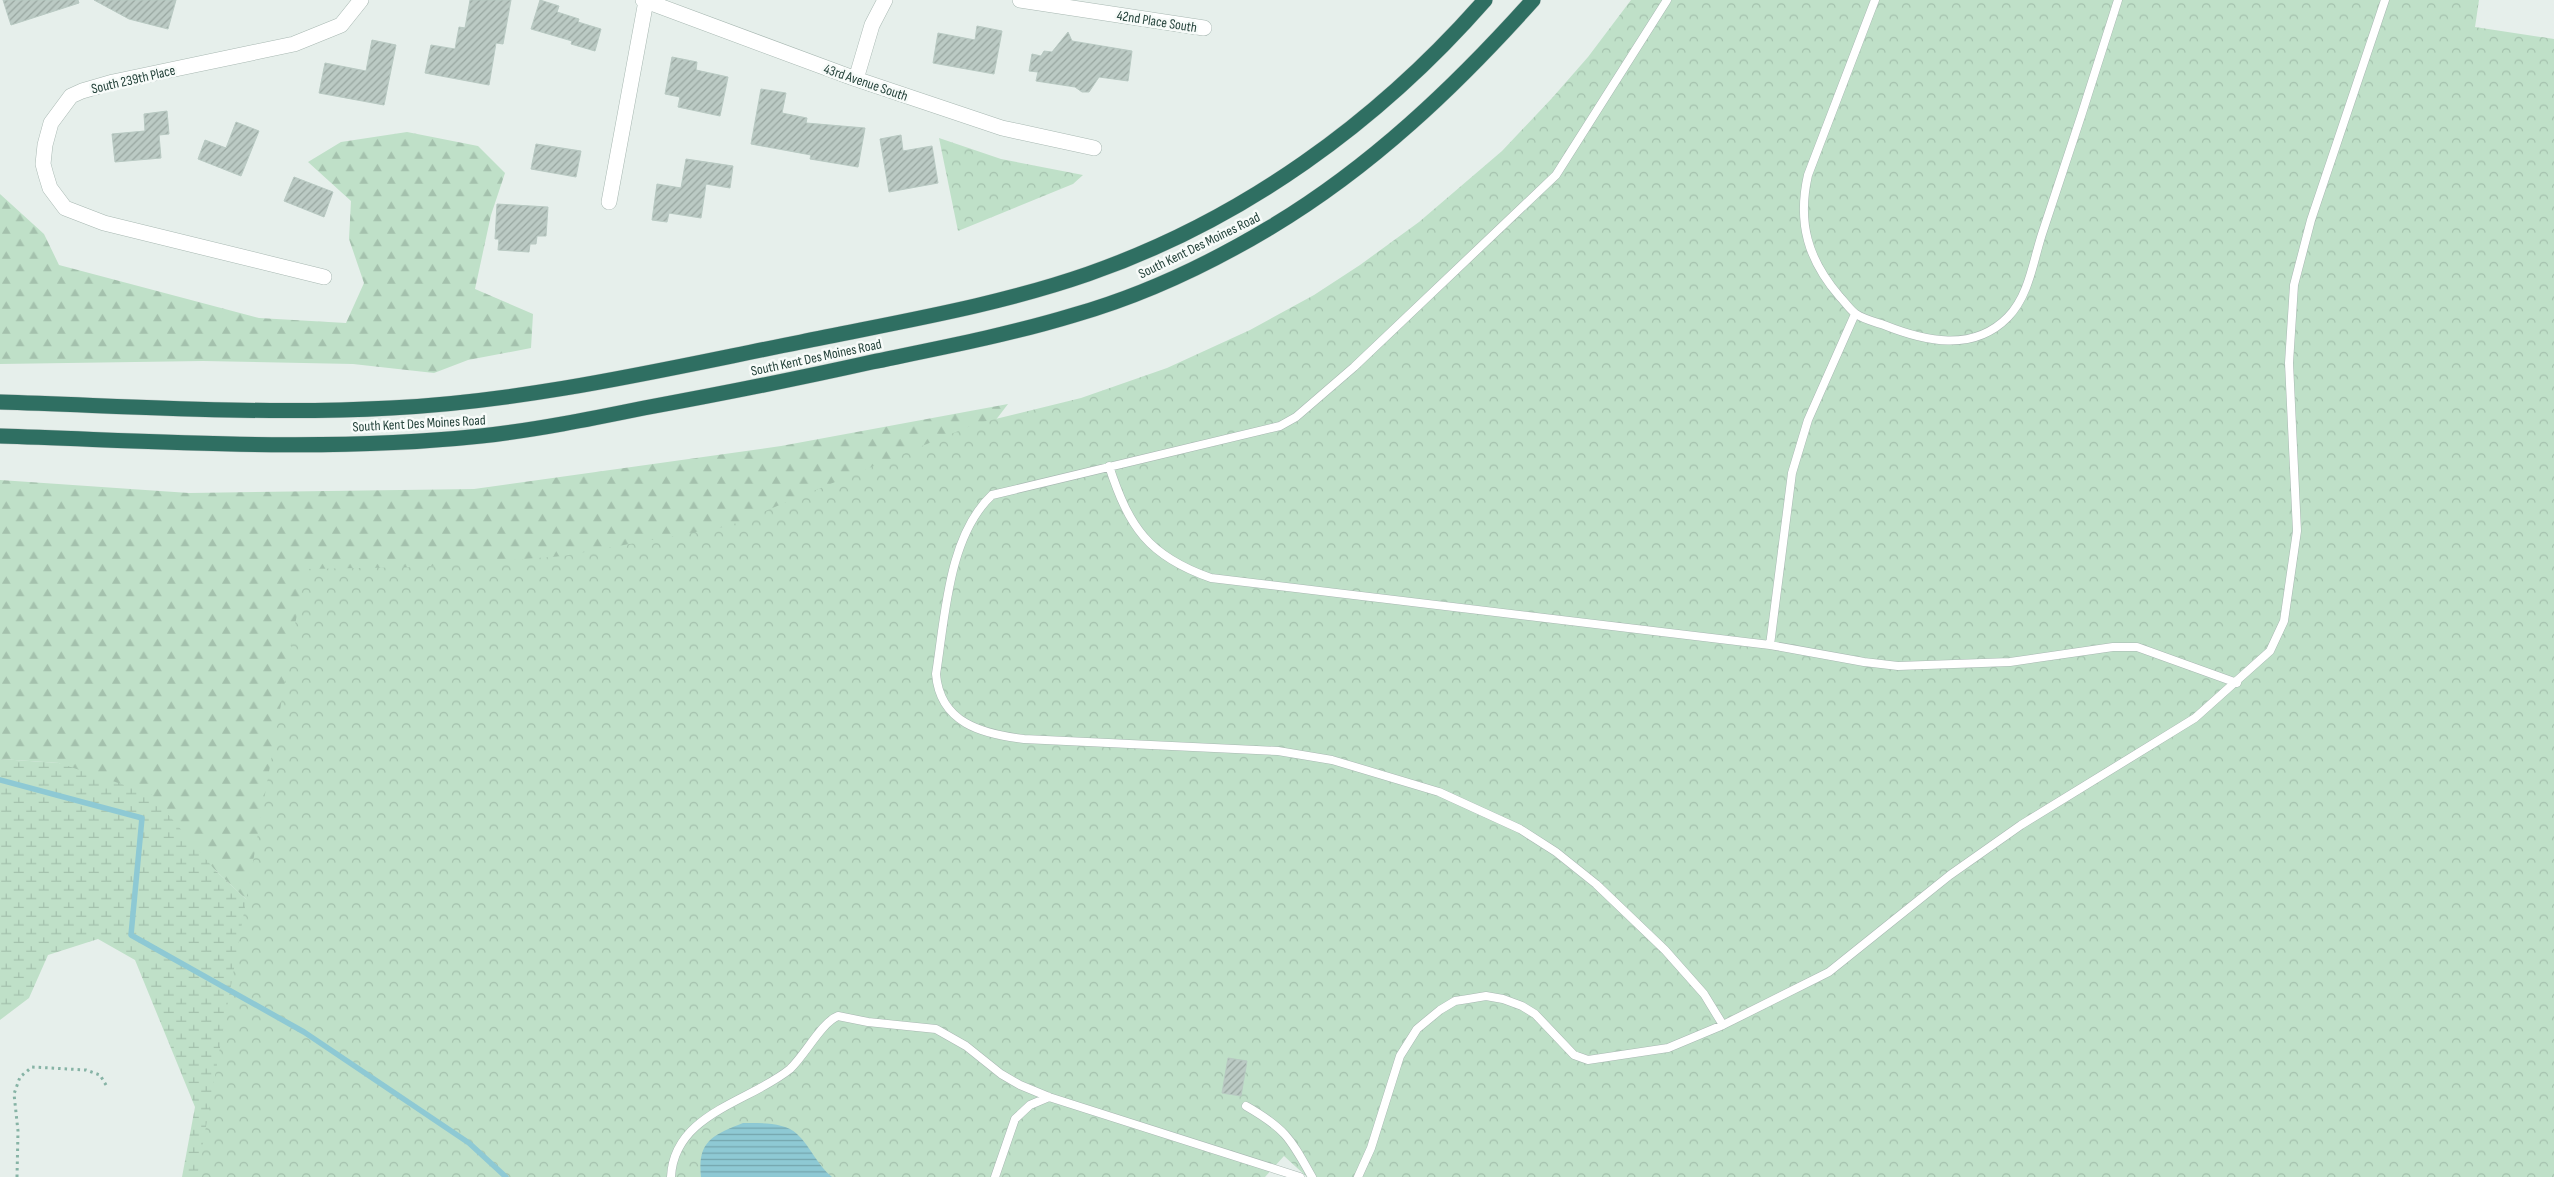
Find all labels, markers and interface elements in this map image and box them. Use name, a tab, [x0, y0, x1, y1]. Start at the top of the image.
street label: 42nd Place South	[1116, 7, 1198, 36]
street label: 43rd Avenue South	[821, 60, 910, 105]
street label: South 239th Place	[89, 62, 177, 97]
street label: South Kent Des Moines Road	[1136, 209, 1263, 282]
street label: South Kent Des Moines Road	[749, 335, 883, 380]
street label: South Kent Des Moines Road	[352, 412, 486, 435]

